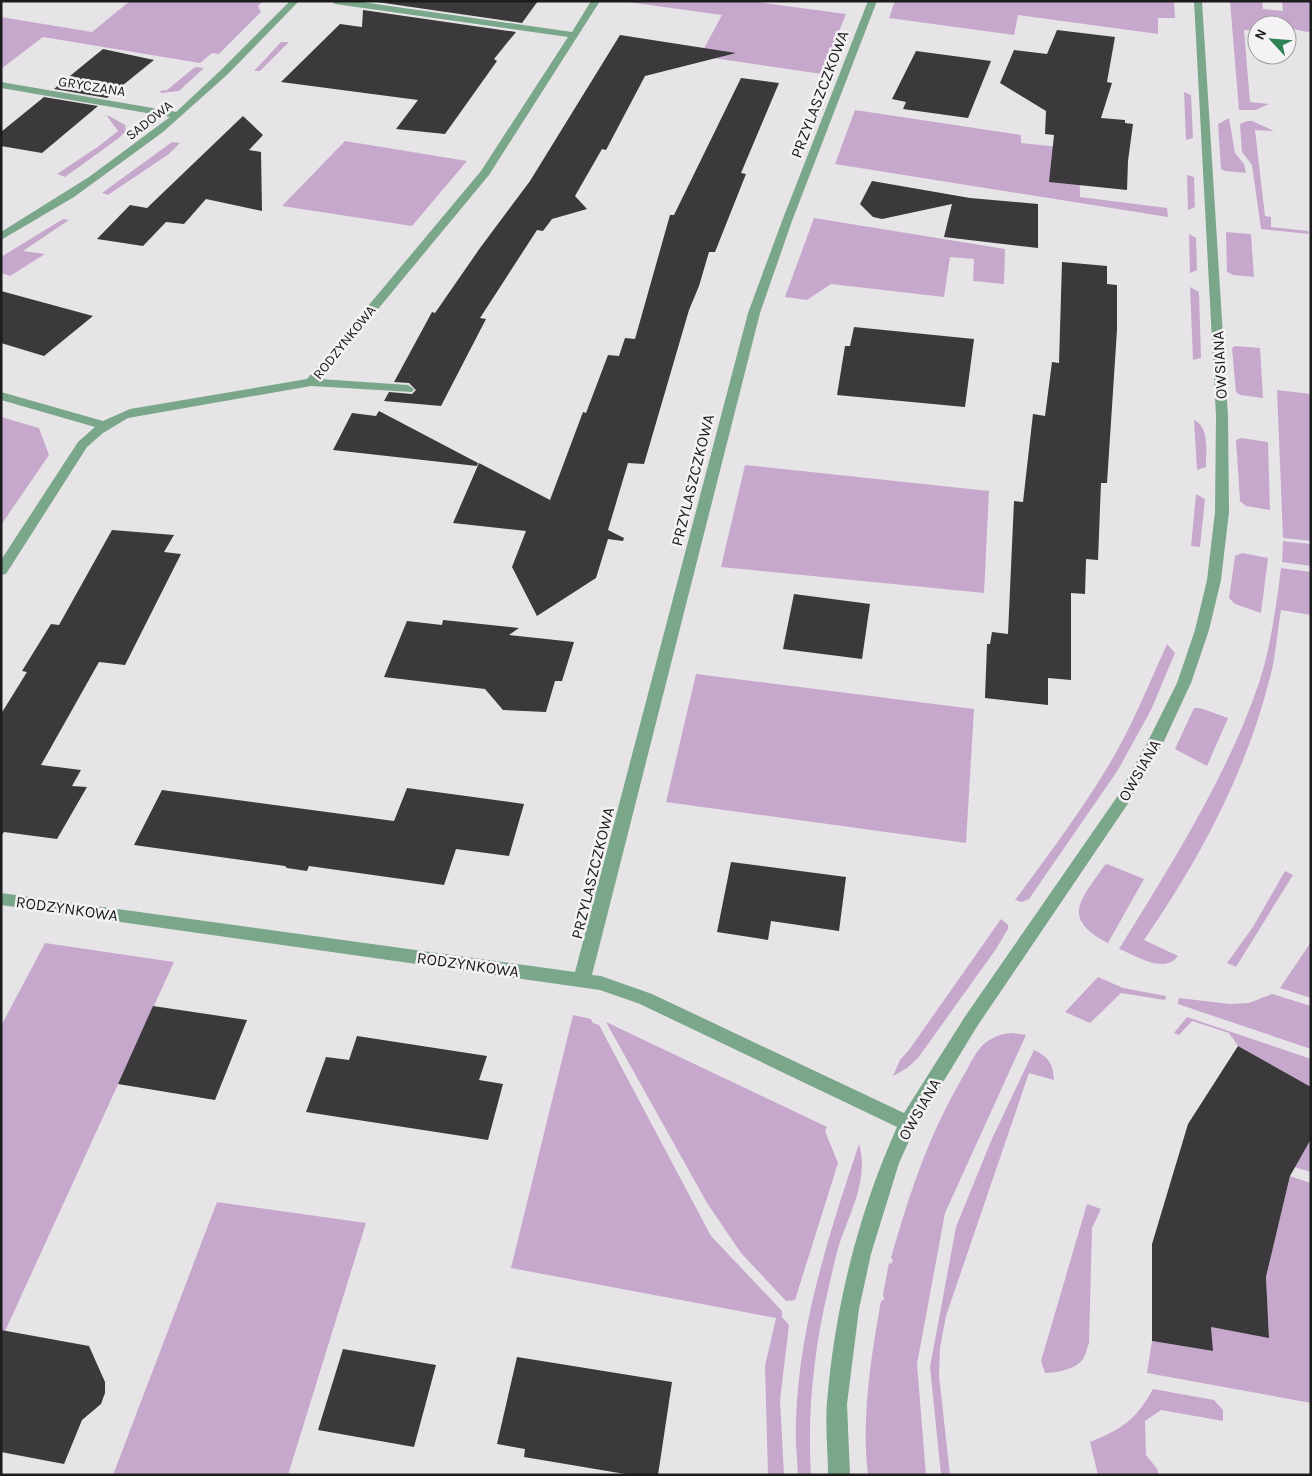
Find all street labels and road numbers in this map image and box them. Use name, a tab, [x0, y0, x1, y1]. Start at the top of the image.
street label: PRZYLASZCZKOWA	[786, 28, 853, 161]
street label: GRYCZANA	[57, 73, 127, 100]
street label: SADOWA	[122, 97, 176, 144]
street label: RODZYNKOWA	[309, 302, 379, 383]
street label: OWSIANA	[1208, 330, 1231, 399]
street label: PRZYLASZCZKOWA	[667, 412, 718, 548]
street label: OWSIANA	[1114, 736, 1165, 804]
street label: PRZYLASZCZKOWA	[567, 805, 618, 941]
street label: RODZYNKOWA	[15, 892, 119, 925]
street label: RODZYNKOWA	[416, 948, 520, 981]
street label: OWSIANA	[894, 1075, 945, 1143]

